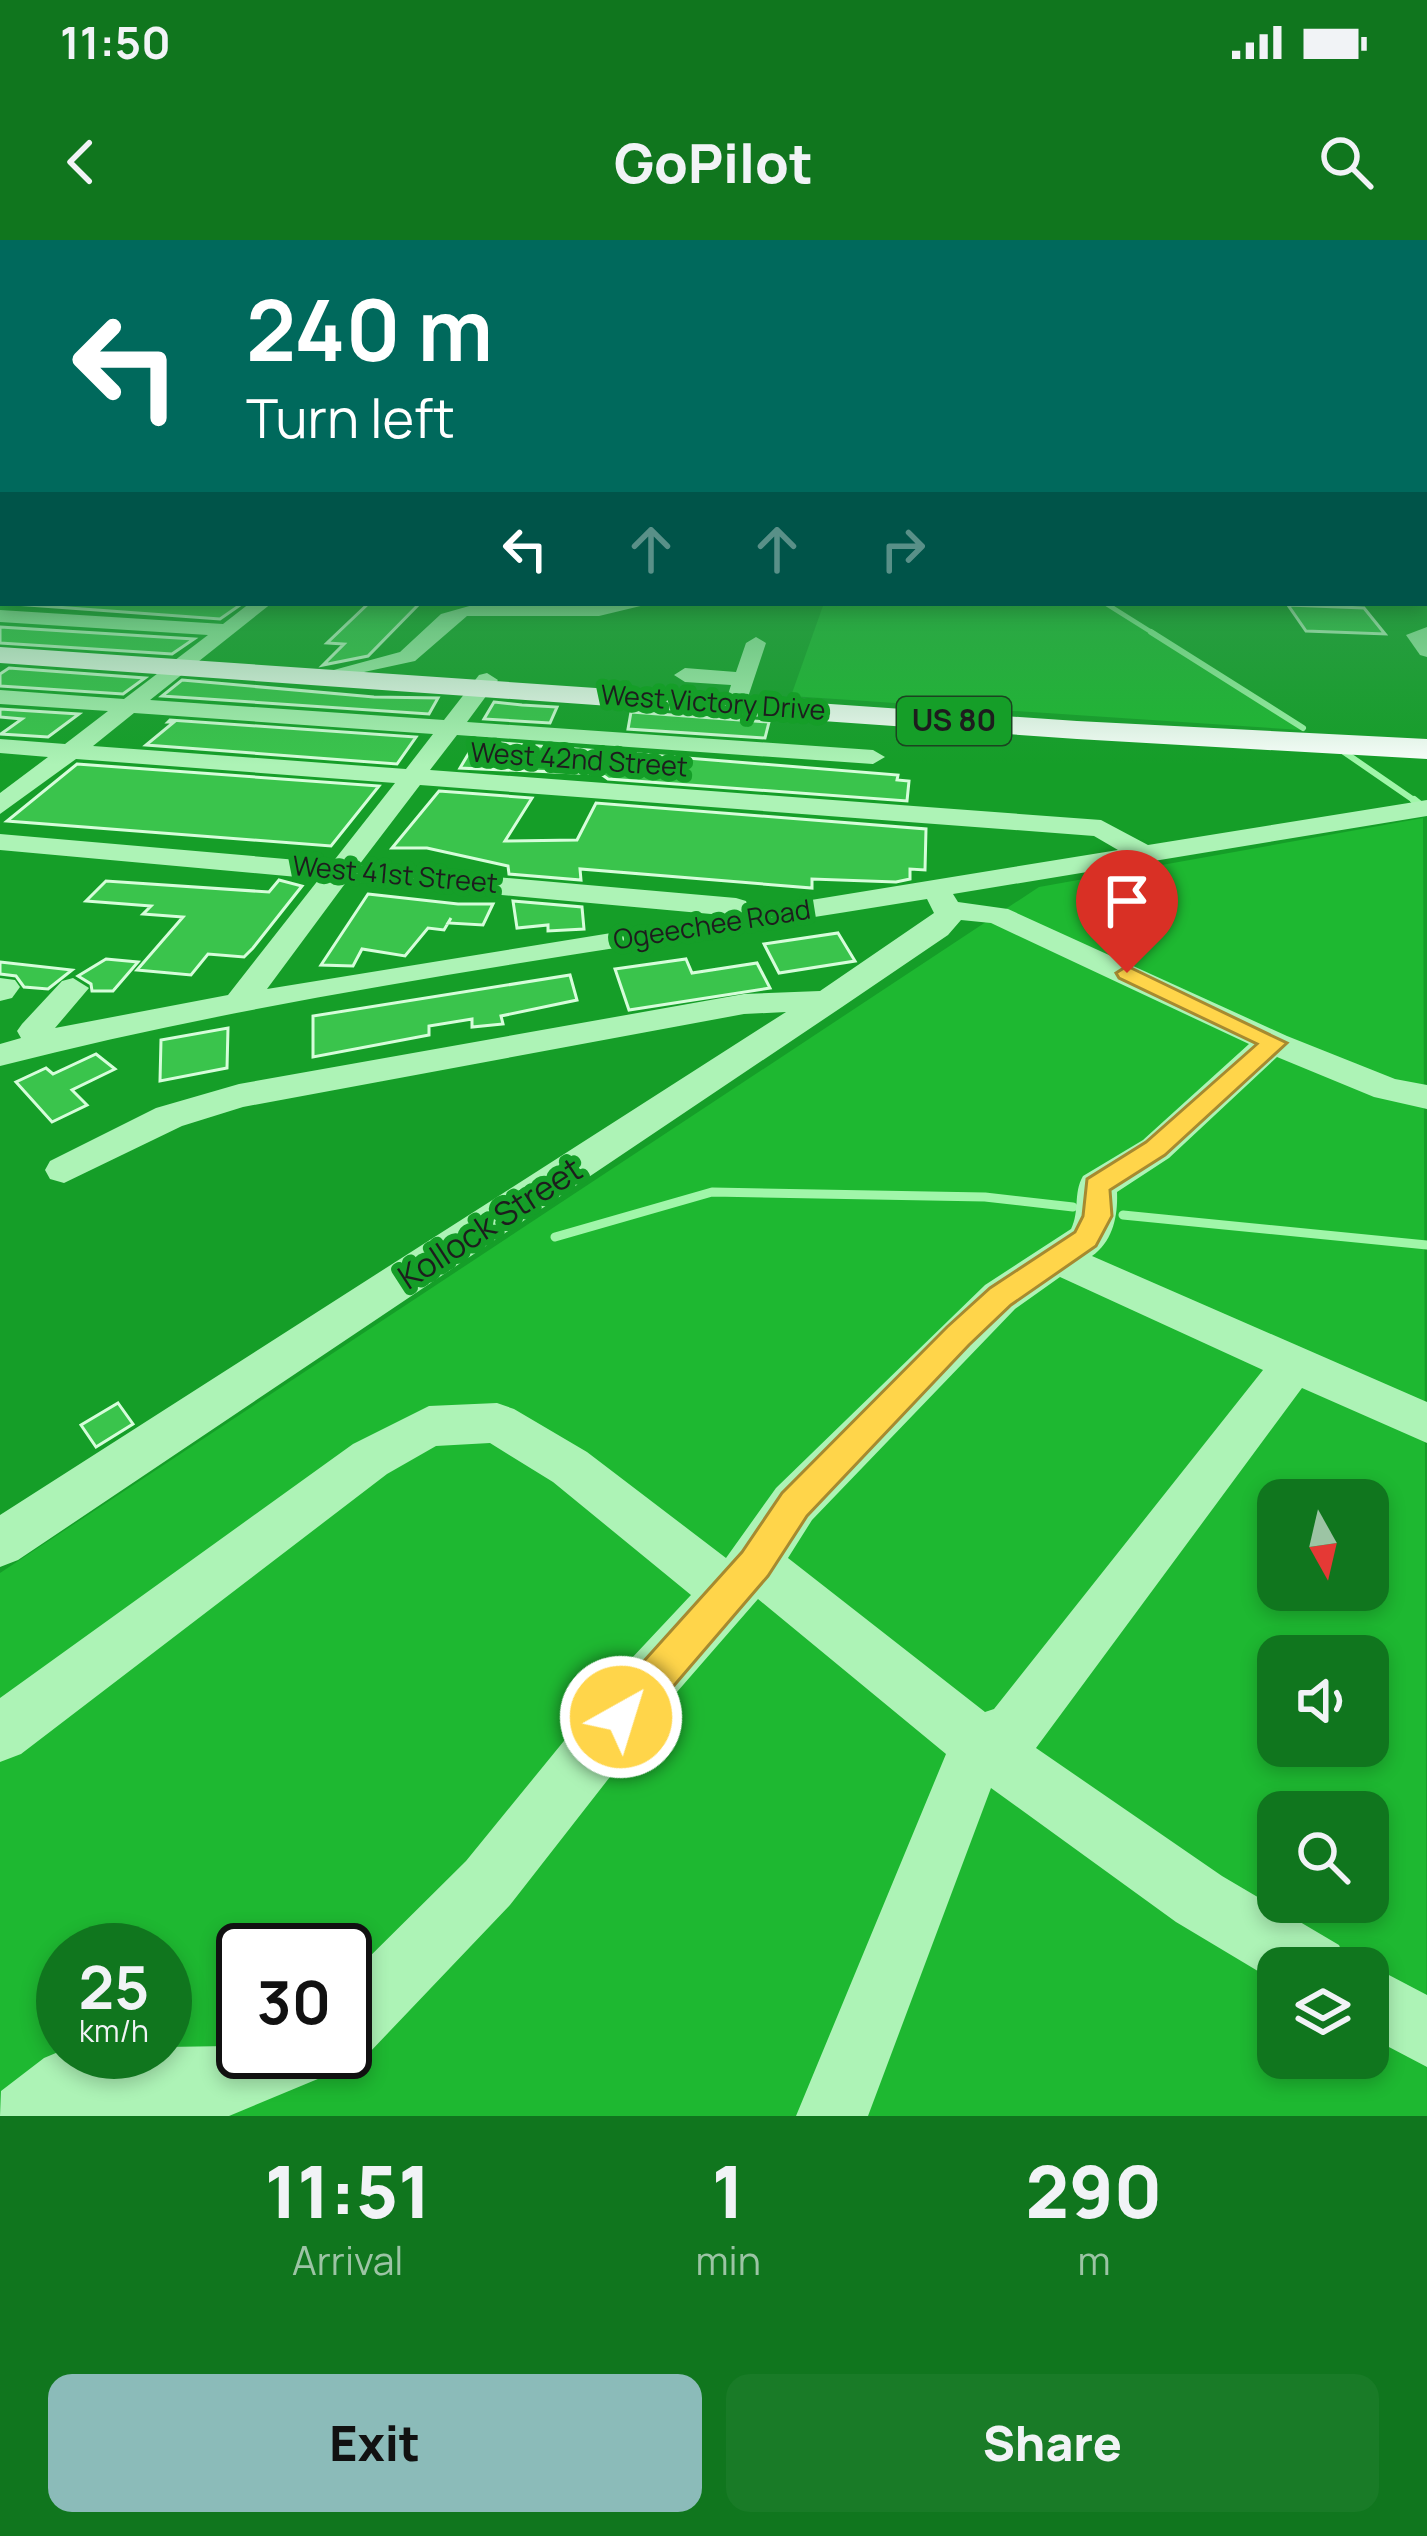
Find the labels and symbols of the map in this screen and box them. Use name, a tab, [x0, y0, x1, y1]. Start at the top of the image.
street label: West Victory Drive	[599, 675, 827, 728]
road number: US 80	[897, 697, 1011, 745]
street label: West 42nd Street	[469, 732, 689, 785]
street label: West 41st Street	[291, 846, 499, 901]
pin	[1076, 850, 1178, 973]
street label: Ogeechee Road	[611, 890, 813, 957]
street label: Kollock Street	[389, 1146, 590, 1299]
north arrow	[1257, 1479, 1389, 1611]
position arrow	[558, 1654, 684, 1780]
speed limit sign: 30	[216, 1923, 372, 2079]

